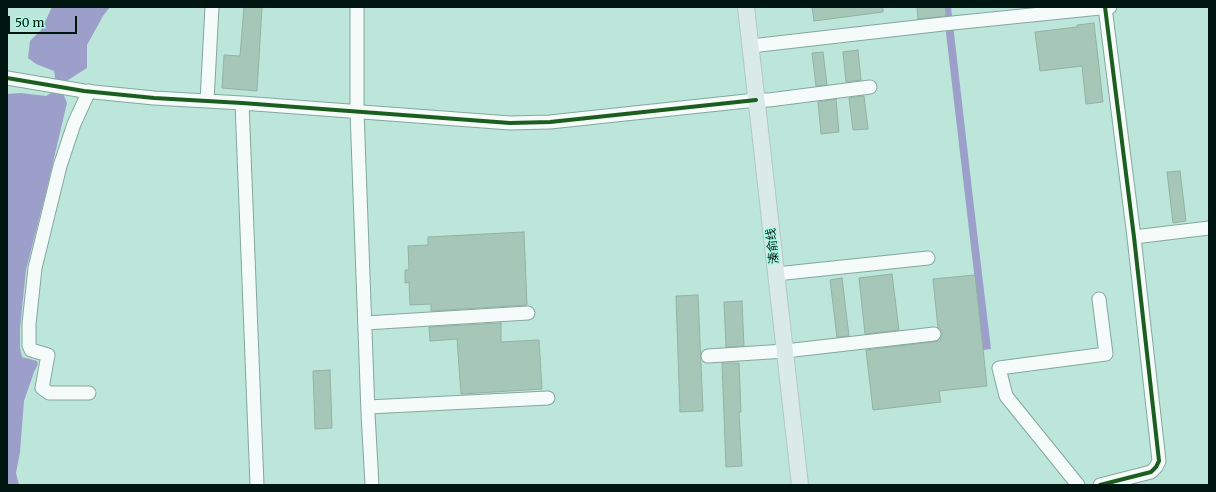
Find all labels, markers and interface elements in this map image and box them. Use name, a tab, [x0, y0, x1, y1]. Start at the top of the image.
scale bar	[10, 8, 79, 34]
text: 50 m	[15, 15, 44, 30]
street label: 溱俞线	[764, 227, 782, 265]

